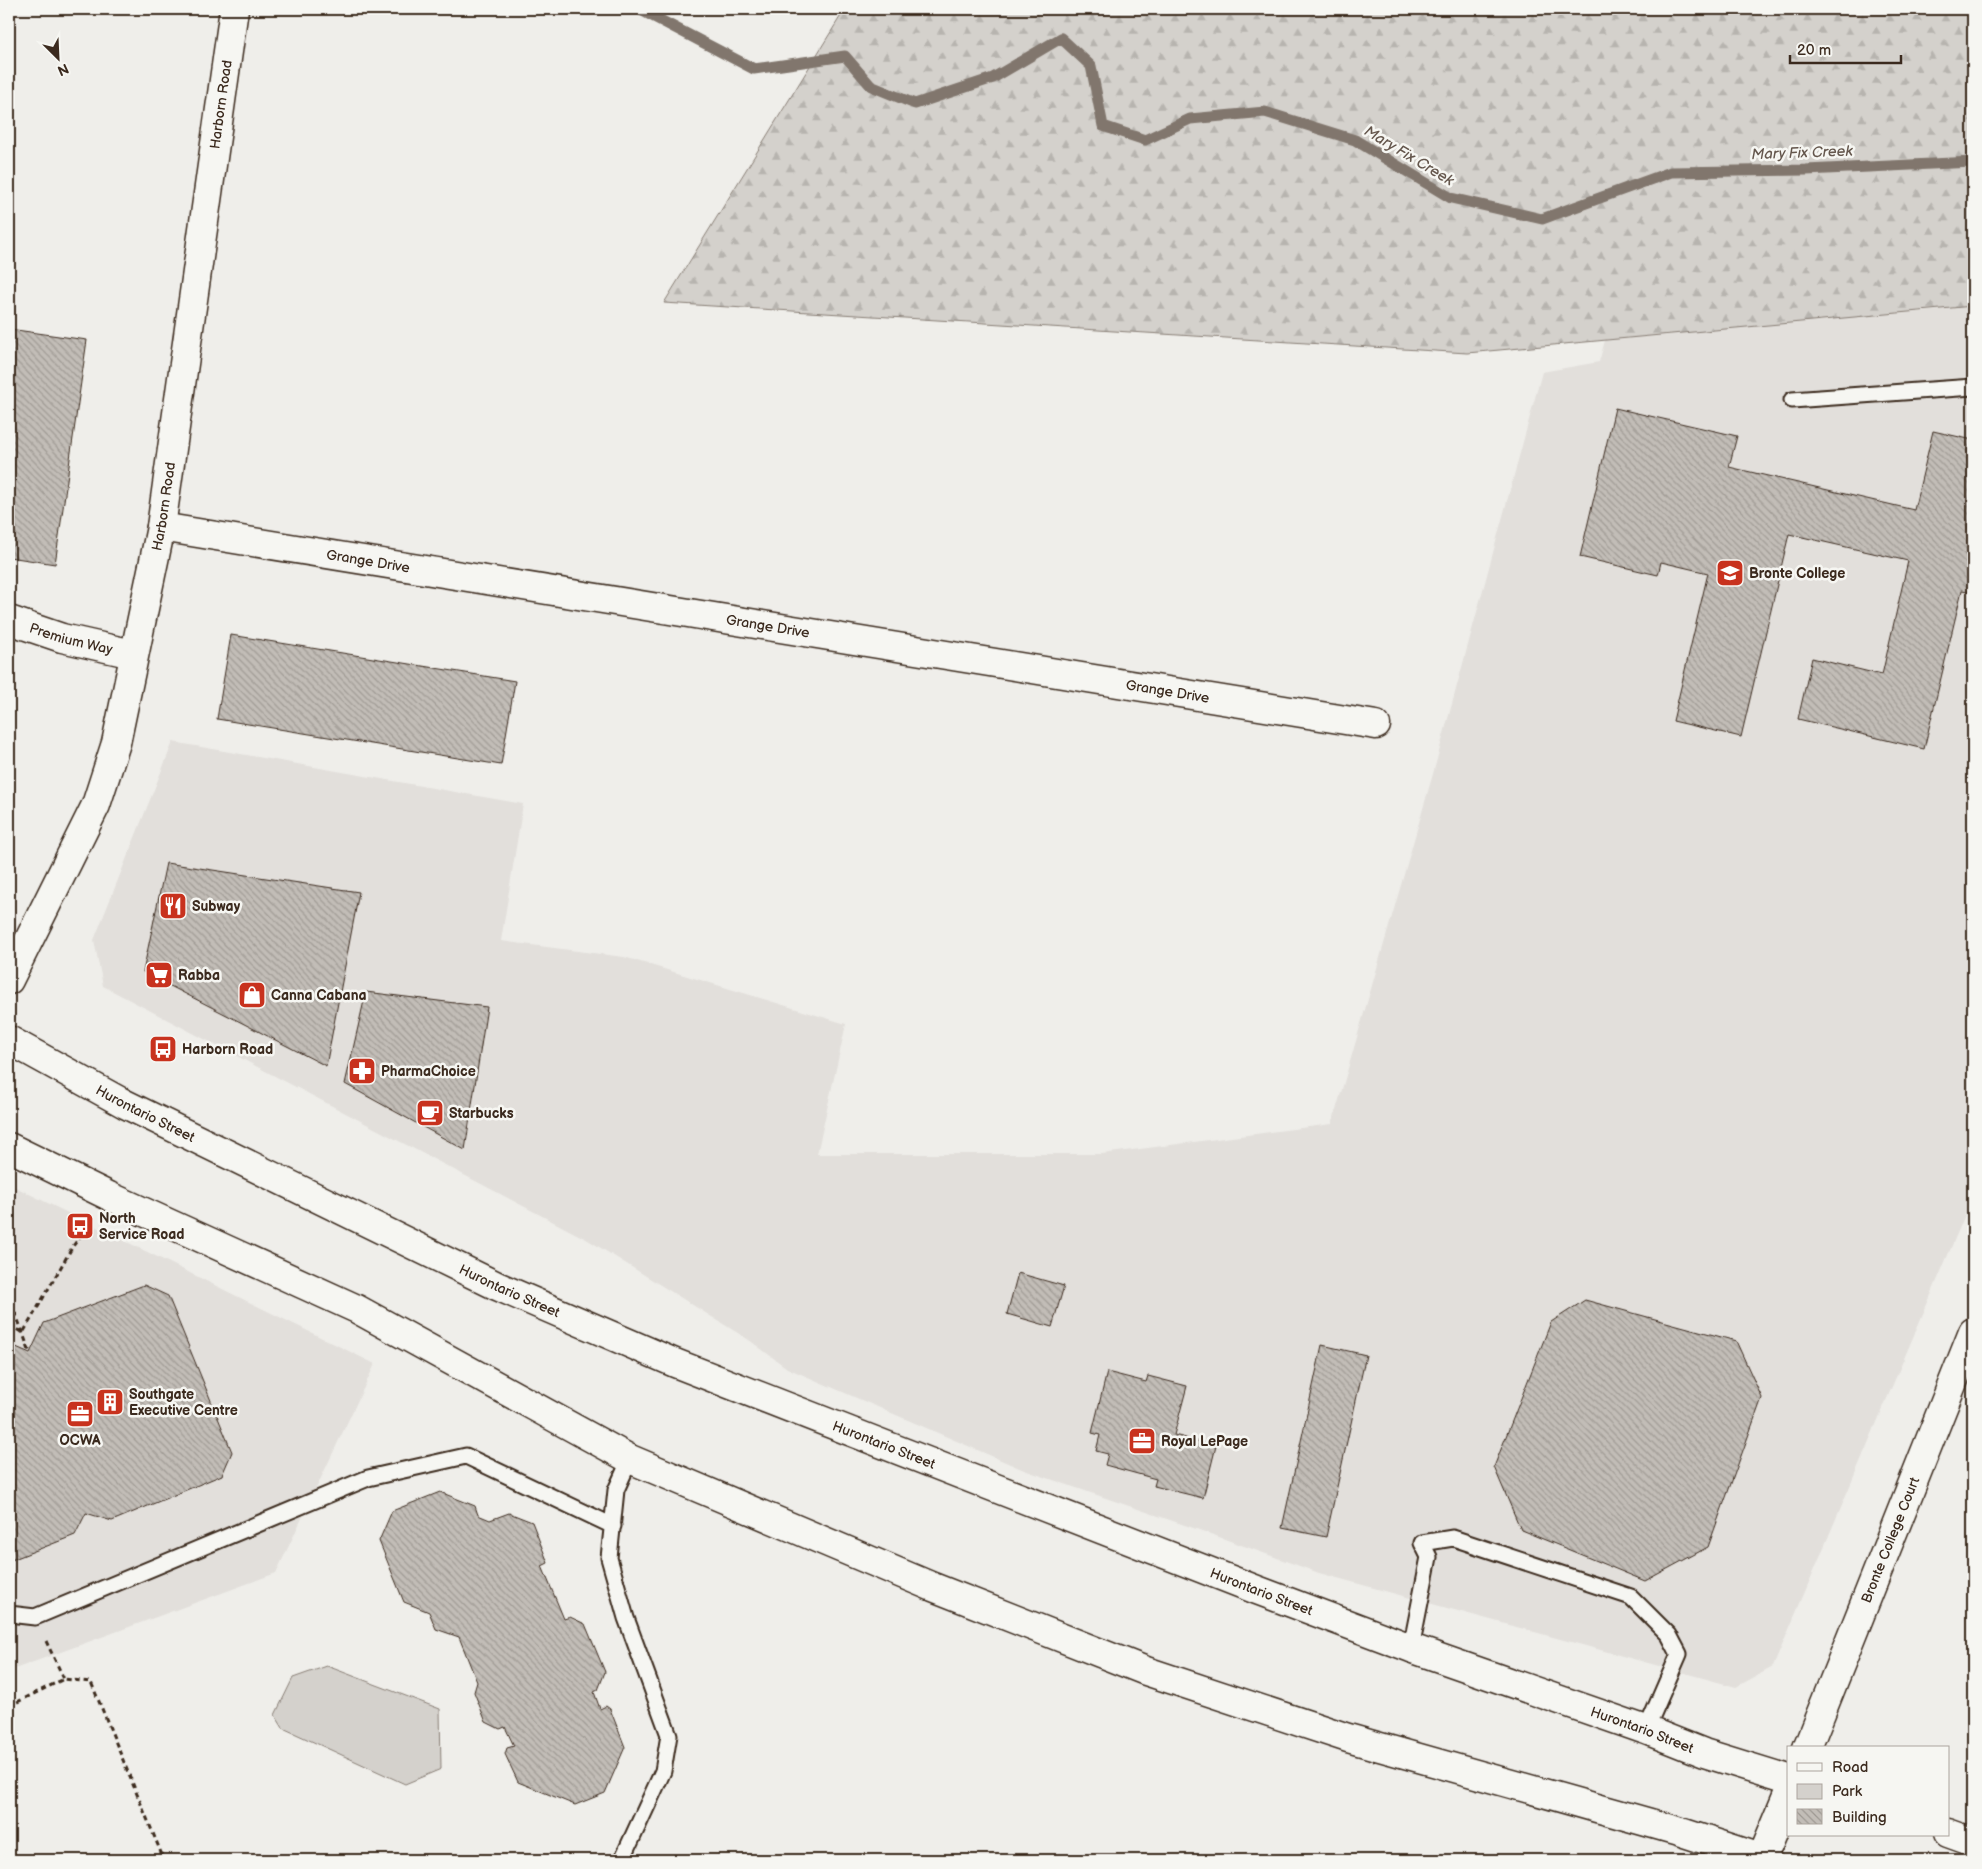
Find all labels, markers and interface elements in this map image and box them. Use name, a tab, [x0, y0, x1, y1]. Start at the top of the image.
north arrow	[32, 32, 82, 82]
scale bar	[1790, 32, 1901, 64]
text: 20 m	[1797, 41, 1831, 60]
street label: Harborn Road	[206, 59, 235, 150]
text: N	[55, 60, 71, 79]
water label: Mary Fix Creek	[1361, 122, 1458, 191]
water label: Mary Fix Creek	[1751, 142, 1854, 164]
street label: Harborn Road	[148, 461, 179, 552]
street label: Grange Drive	[325, 546, 411, 576]
school or university icon: Bronte College	[1715, 558, 1745, 588]
place label: Bronte College	[1749, 565, 1845, 582]
street label: Grange Drive	[725, 611, 811, 641]
street label: Premium Way	[27, 619, 115, 658]
street label: Grange Drive	[1125, 676, 1211, 706]
restaurant icon: Subway	[158, 891, 188, 921]
place label: Subway	[192, 898, 241, 915]
supermarket icon: Rabba	[144, 960, 174, 990]
place label: Rabba	[178, 967, 220, 984]
shop icon: Canna Cabana	[237, 980, 267, 1010]
place label: Canna Cabana	[271, 987, 367, 1004]
bus stop icon: Harborn Road	[148, 1034, 178, 1064]
place label: Harborn Road	[182, 1041, 273, 1058]
pharmacy icon: PharmaChoice	[347, 1056, 377, 1086]
place label: PharmaChoice	[381, 1063, 476, 1080]
street label: Hurontario Street	[93, 1081, 198, 1146]
cafe icon: Starbucks	[415, 1098, 445, 1128]
place label: Starbucks	[449, 1105, 514, 1122]
place label: North Service Road	[99, 1210, 184, 1243]
bus stop icon: North Service Road	[65, 1211, 95, 1241]
street label: Hurontario Street	[456, 1260, 563, 1321]
place label: Southgate Executive Centre	[129, 1386, 238, 1419]
building icon: Southgate Executive Centre	[95, 1387, 125, 1417]
office icon: OCWA	[65, 1399, 95, 1429]
street label: Hurontario Street	[830, 1417, 939, 1472]
office icon: Royal LePage	[1127, 1426, 1157, 1456]
place label: OCWA	[60, 1432, 101, 1449]
place label: Royal LePage	[1161, 1433, 1248, 1450]
street label: Bronte College Court	[1857, 1474, 1923, 1605]
street label: Hurontario Street	[1208, 1564, 1316, 1619]
street label: Hurontario Street	[1588, 1703, 1697, 1757]
legend	[1787, 1746, 1950, 1836]
text: Road	[1832, 1758, 1868, 1777]
text: Park	[1832, 1782, 1863, 1801]
text: Building	[1832, 1808, 1887, 1827]

